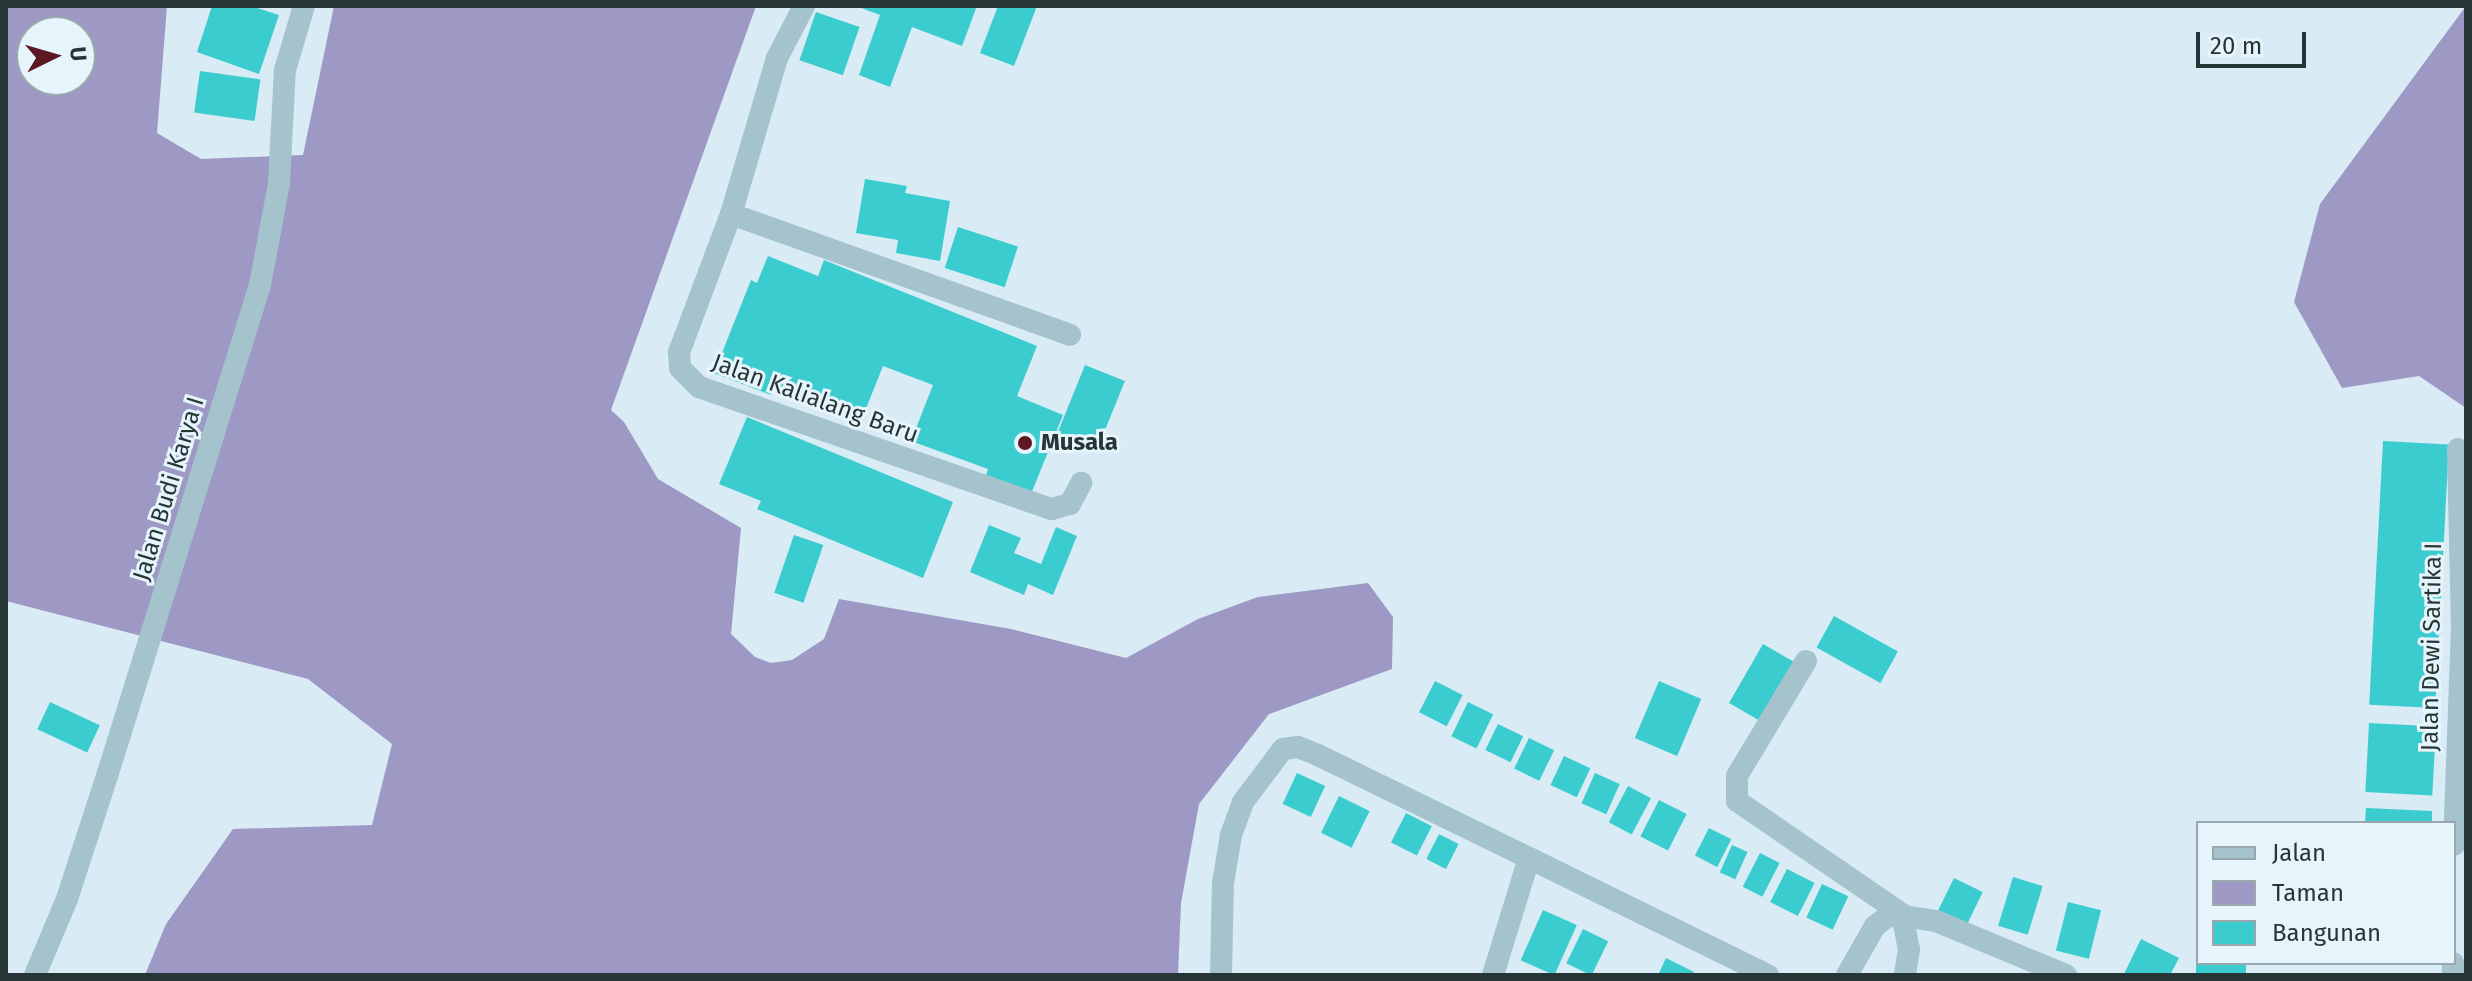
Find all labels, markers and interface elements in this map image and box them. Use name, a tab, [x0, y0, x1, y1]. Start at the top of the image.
north arrow	[16, 16, 96, 96]
scale bar	[2200, 16, 2310, 66]
text: 20 m	[2210, 32, 2262, 60]
text: U	[64, 46, 92, 62]
street label: Jalan Kalialang Baru	[708, 348, 922, 450]
street label: Jalan Budi Karya I	[127, 394, 211, 584]
place label: Musala	[1041, 429, 1118, 457]
marker: Musala	[1016, 434, 1034, 452]
street label: Jalan Dewi Sartika I	[2416, 542, 2448, 752]
legend	[2196, 821, 2456, 965]
text: Jalan	[2272, 839, 2326, 867]
text: Taman	[2272, 879, 2344, 907]
text: Bangunan	[2272, 919, 2381, 947]

